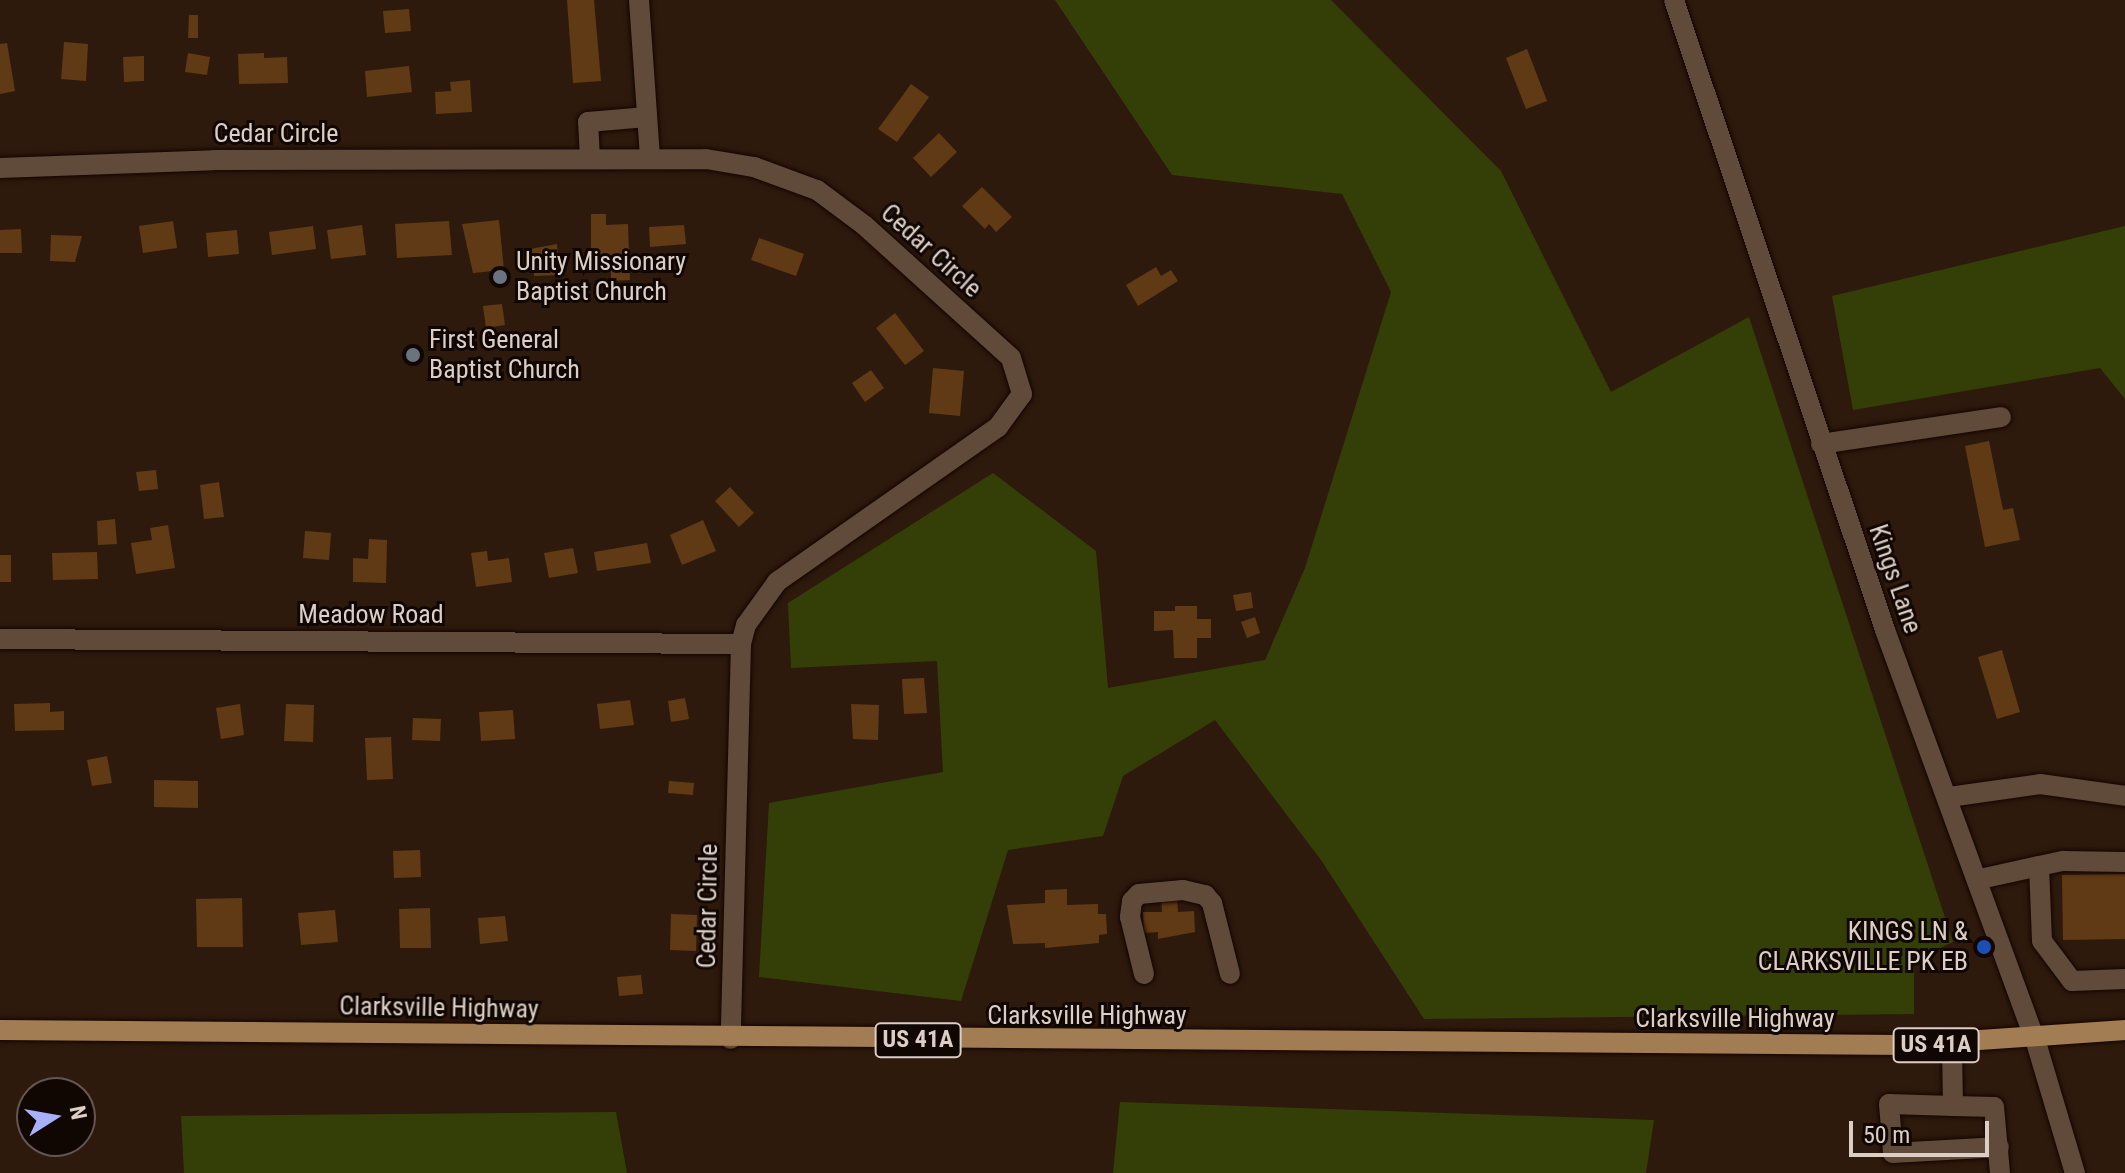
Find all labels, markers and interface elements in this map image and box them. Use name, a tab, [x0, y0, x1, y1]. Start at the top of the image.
street label: Cedar Circle	[214, 118, 338, 150]
street label: Cedar Circle	[874, 198, 988, 304]
place label: Unity Missionary Baptist Church	[516, 246, 686, 308]
marker: Unity Missionary Baptist Church	[491, 268, 509, 286]
place label: First General Baptist Church	[429, 324, 580, 386]
marker: First General Baptist Church	[404, 346, 422, 364]
street label: Kings Lane	[1862, 521, 1928, 637]
street label: Meadow Road	[298, 599, 444, 631]
street label: Cedar Circle	[691, 843, 725, 969]
place label: KINGS LN & CLARKSVILLE PK EB	[1758, 916, 1968, 978]
marker: KINGS LN & CLARKSVILLE PK EB	[1975, 938, 1993, 956]
street label: Clarksville Highway	[339, 991, 539, 1025]
street label: Clarksville Highway	[987, 1000, 1187, 1032]
street label: Clarksville Highway	[1635, 1003, 1835, 1035]
road number: US 41A	[874, 1020, 962, 1060]
road number: US 41A	[1892, 1025, 1980, 1065]
north arrow	[16, 1077, 96, 1157]
text: N	[65, 1104, 92, 1122]
scale bar	[1853, 1105, 1993, 1155]
text: 50 m	[1863, 1121, 1910, 1149]

